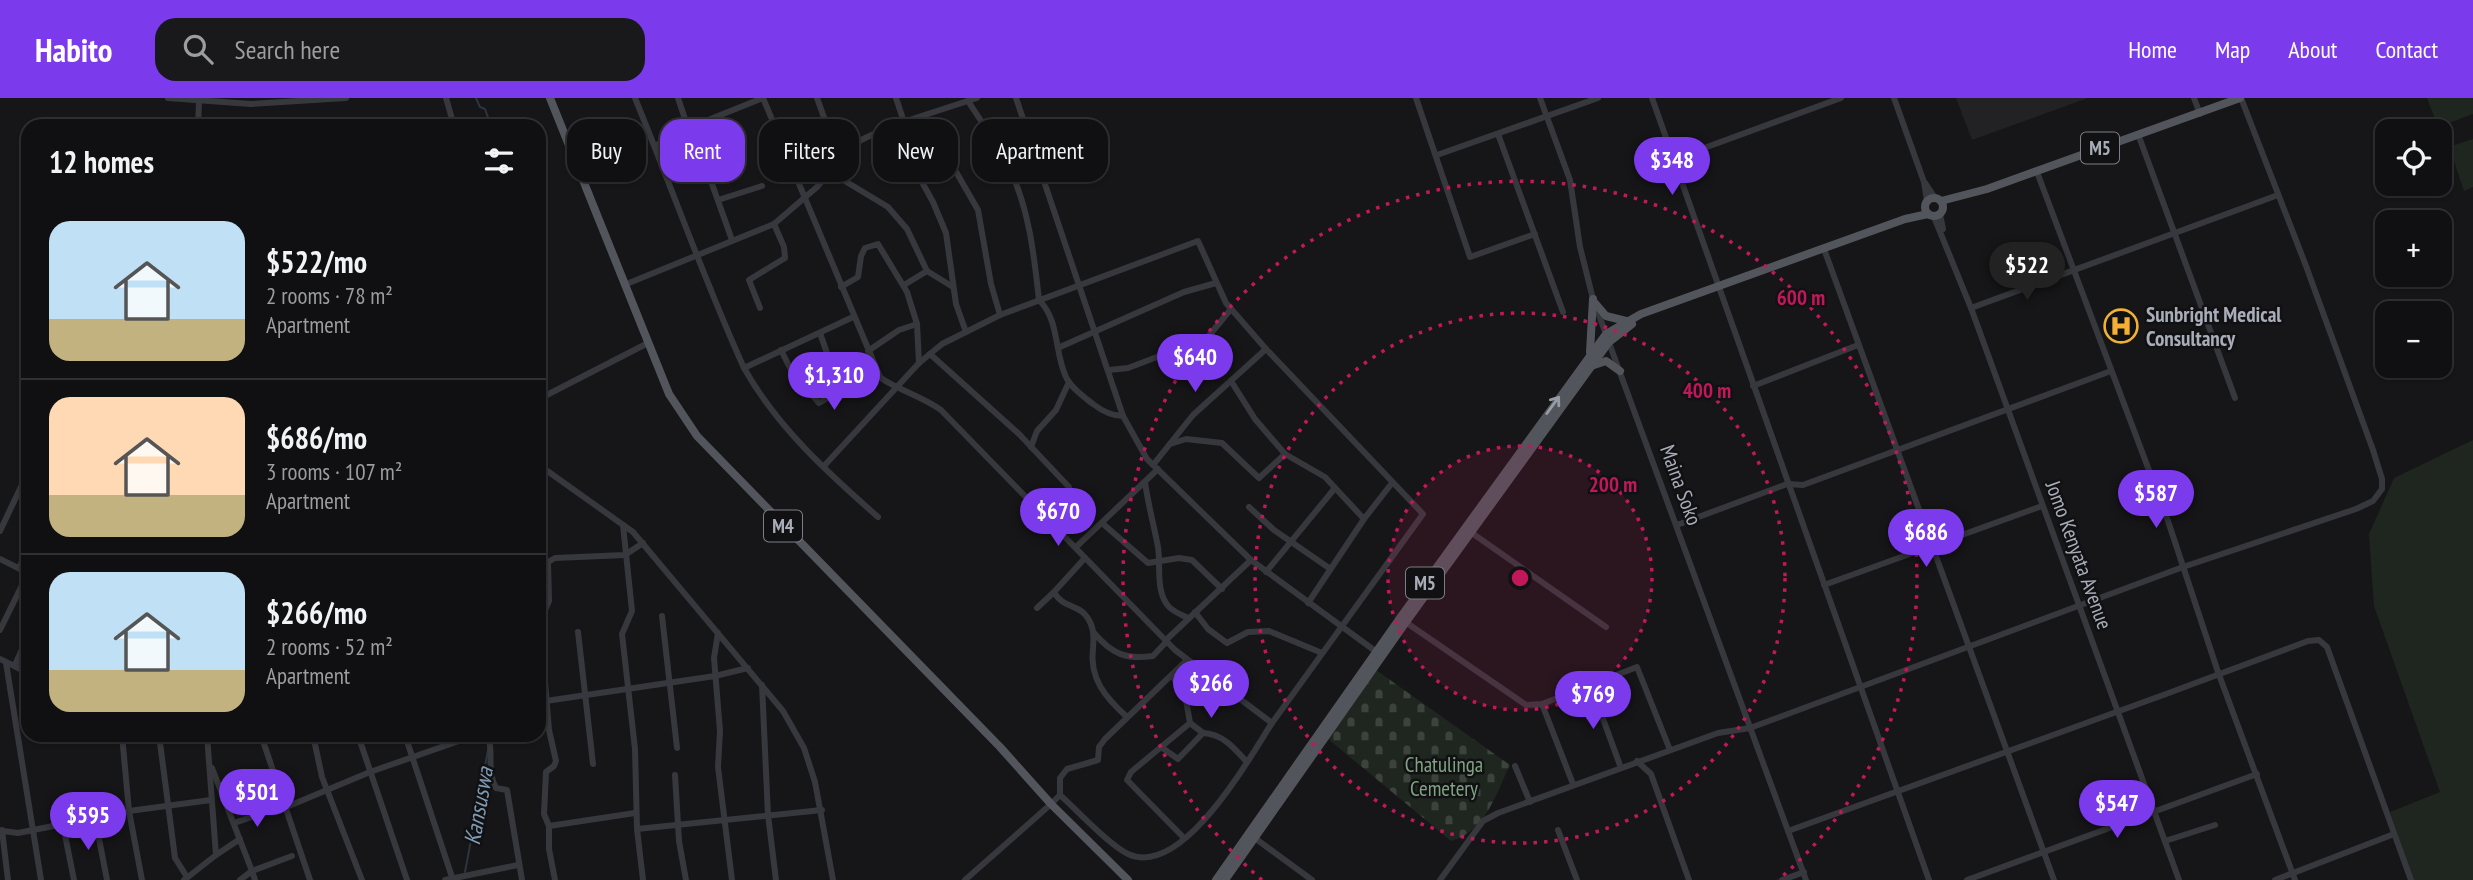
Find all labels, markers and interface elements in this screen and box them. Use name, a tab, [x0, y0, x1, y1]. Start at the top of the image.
search box	[155, 18, 645, 81]
text: Habito	[35, 28, 113, 71]
icon: search	[179, 30, 217, 68]
text: Search here	[235, 33, 340, 66]
text: Home	[2128, 34, 2177, 65]
text: Map	[2215, 34, 2250, 65]
text: About	[2288, 34, 2337, 65]
text: Contact	[2375, 34, 2438, 65]
chip: Buy	[567, 119, 646, 182]
chip: Rent	[660, 119, 745, 182]
chip: Filters	[759, 119, 859, 182]
chip: New	[873, 119, 958, 182]
chip: Apartment	[972, 119, 1108, 182]
map controls	[2375, 119, 2452, 378]
button: locate	[2375, 119, 2452, 196]
road number: M5	[2081, 132, 2119, 164]
pin: $348	[1631, 138, 1713, 197]
text: 12 homes	[49, 142, 154, 181]
icon: filters	[480, 142, 518, 180]
text: $348	[1650, 145, 1694, 174]
button: +	[2375, 210, 2452, 287]
text: $522/mo	[266, 242, 367, 281]
pin: $522	[1986, 242, 2068, 302]
icon: home	[105, 249, 189, 333]
text: $522	[2005, 250, 2049, 279]
text: 2 rooms · 78 m²	[266, 281, 393, 310]
text: 600 m	[1777, 284, 1825, 311]
place label: Sunbright Medical Consultancy	[2146, 301, 2282, 352]
button: −	[2375, 301, 2452, 378]
hospital icon: Sunbright Medical Consultancy	[2102, 307, 2140, 345]
text: Apartment	[266, 310, 350, 339]
pin: $640	[1154, 334, 1236, 394]
text: $640	[1173, 342, 1217, 371]
pin: $1,310	[777, 352, 891, 412]
text: $1,310	[804, 360, 864, 389]
text: 400 m	[1683, 377, 1731, 404]
one-way arrow	[1546, 396, 1560, 415]
text: $686/mo	[266, 418, 367, 457]
icon: home	[105, 425, 189, 509]
street label: Maina Soko	[1654, 441, 1708, 529]
text: 3 rooms · 107 m²	[266, 457, 402, 486]
pin: $587	[2115, 470, 2197, 530]
text: 200 m	[1589, 471, 1637, 498]
street label: Jomo Kenyata Avenue	[2039, 476, 2118, 633]
text: $587	[2134, 478, 2178, 507]
text: Apartment	[266, 486, 350, 515]
pin: $670	[1017, 489, 1099, 548]
text: $670	[1036, 496, 1080, 525]
road number: M4	[764, 510, 802, 542]
pin: $686	[1885, 510, 1967, 569]
text: $686	[1904, 517, 1948, 546]
centre of rings	[1508, 566, 1532, 590]
road number: M5	[1406, 568, 1444, 598]
text: $266/mo	[266, 593, 367, 632]
icon: home	[105, 600, 189, 684]
text: 2 rooms · 52 m²	[266, 632, 393, 661]
pin: $266	[1170, 660, 1252, 720]
text: Apartment	[266, 661, 350, 690]
text: $266	[1189, 668, 1233, 697]
pin: $769	[1552, 672, 1634, 731]
text: $769	[1571, 679, 1615, 708]
park label: Chatulinga Cemetery	[1405, 751, 1483, 802]
water label: Kansuswa	[457, 763, 499, 847]
pin: $501	[216, 770, 298, 829]
text: $501	[235, 777, 279, 806]
pin: $547	[2076, 780, 2158, 840]
text: $547	[2095, 788, 2139, 817]
pin: $595	[47, 792, 129, 852]
text: $595	[66, 800, 110, 829]

